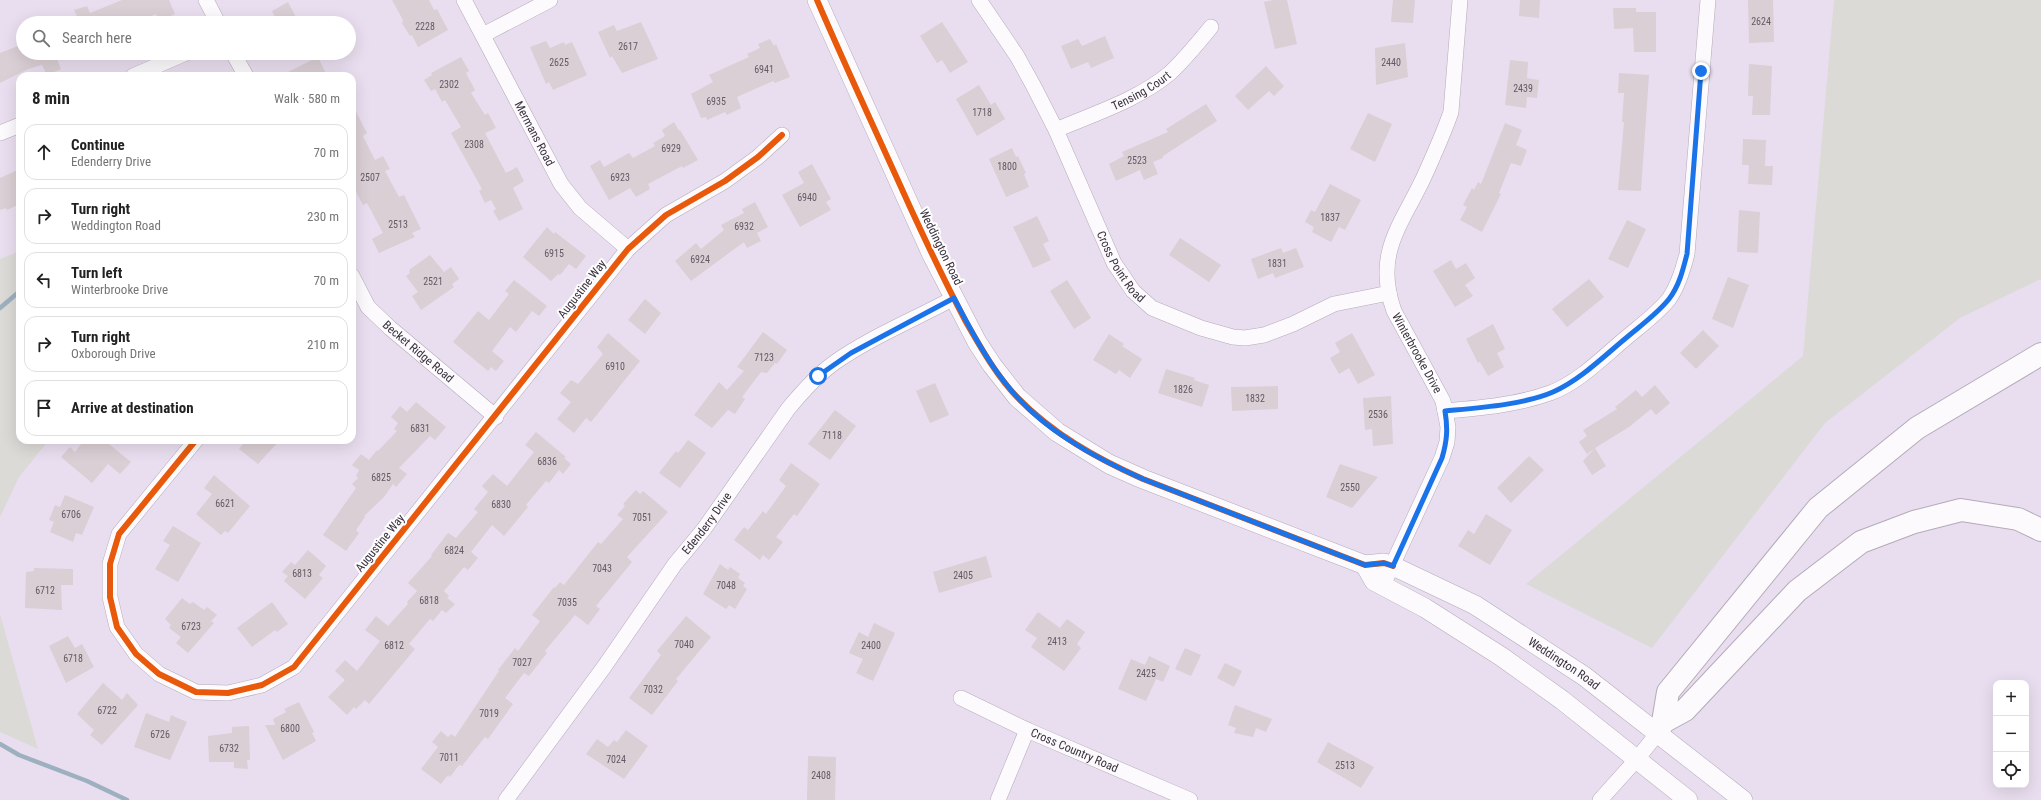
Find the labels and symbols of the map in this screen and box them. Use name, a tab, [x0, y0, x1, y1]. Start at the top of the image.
house number: 2624	[1751, 16, 1771, 27]
house number: 2228	[415, 21, 435, 32]
house number: 2617	[618, 41, 638, 52]
house number: 2625	[549, 57, 569, 68]
house number: 2440	[1381, 57, 1401, 68]
route end	[1692, 62, 1710, 80]
house number: 6941	[754, 64, 774, 75]
street label: Tensing Court	[1110, 68, 1174, 113]
house number: 2302	[439, 79, 459, 90]
house number: 2439	[1513, 83, 1533, 94]
house number: 6935	[706, 96, 726, 107]
street label: Mermans Road	[512, 99, 557, 168]
house number: 1718	[972, 107, 992, 118]
house number: 2308	[464, 139, 484, 150]
house number: 6929	[661, 143, 681, 154]
house number: 2523	[1127, 155, 1147, 166]
house number: 1800	[997, 161, 1017, 172]
house number: 2507	[360, 172, 380, 183]
house number: 6923	[610, 172, 630, 183]
house number: 6940	[797, 192, 817, 203]
street label: Weddington Road	[916, 207, 966, 287]
house number: 1837	[1320, 212, 1340, 223]
house number: 2513	[388, 219, 408, 230]
house number: 6932	[734, 221, 754, 232]
street label: Cross Point Road	[1094, 229, 1148, 305]
house number: 6915	[544, 248, 564, 259]
house number: 6924	[690, 254, 710, 265]
street label: Augustine Way	[555, 257, 609, 321]
house number: 1831	[1267, 258, 1287, 269]
house number: 2521	[423, 276, 443, 287]
street label: Winterbrooke Drive	[1389, 310, 1445, 396]
street label: Becket Ridge Road	[380, 318, 457, 385]
house number: 7123	[754, 352, 774, 363]
house number: 6910	[605, 361, 625, 372]
route start	[809, 367, 827, 385]
house number: 1826	[1173, 384, 1193, 395]
house number: 1832	[1245, 393, 1265, 404]
house number: 2536	[1368, 409, 1388, 420]
house number: 6831	[410, 423, 430, 434]
house number: 7118	[822, 430, 842, 441]
house number: 6836	[537, 456, 557, 467]
house number: 6825	[371, 472, 391, 483]
house number: 2550	[1340, 482, 1360, 493]
street label: Edenderry Drive	[679, 489, 735, 557]
house number: 6621	[215, 498, 235, 509]
house number: 6830	[491, 499, 511, 510]
house number: 6706	[61, 509, 81, 520]
street label: Augustine Way	[353, 511, 407, 575]
house number: 7051	[632, 512, 652, 523]
house number: 6824	[444, 545, 464, 556]
house number: 7043	[592, 563, 612, 574]
house number: 6813	[292, 568, 312, 579]
house number: 2405	[953, 570, 973, 581]
house number: 7048	[716, 580, 736, 591]
house number: 6712	[35, 585, 55, 596]
house number: 6818	[419, 595, 439, 606]
house number: 7035	[557, 597, 577, 608]
house number: 6723	[181, 621, 201, 632]
street label: Weddington Road	[1526, 635, 1602, 693]
house number: 2413	[1047, 636, 1067, 647]
house number: 7040	[674, 639, 694, 650]
house number: 6812	[384, 640, 404, 651]
house number: 2400	[861, 640, 881, 651]
house number: 6718	[63, 653, 83, 664]
house number: 7027	[512, 657, 532, 668]
house number: 2425	[1136, 668, 1156, 679]
house number: 7032	[643, 684, 663, 695]
house number: 6722	[97, 705, 117, 716]
house number: 7019	[479, 708, 499, 719]
house number: 6800	[280, 723, 300, 734]
street label: Cross Country Road	[1029, 725, 1120, 775]
house number: 6726	[150, 729, 170, 740]
house number: 6732	[219, 743, 239, 754]
house number: 7011	[439, 752, 459, 763]
house number: 7024	[606, 754, 626, 765]
house number: 2513	[1335, 760, 1355, 771]
house number: 2408	[811, 770, 831, 781]

